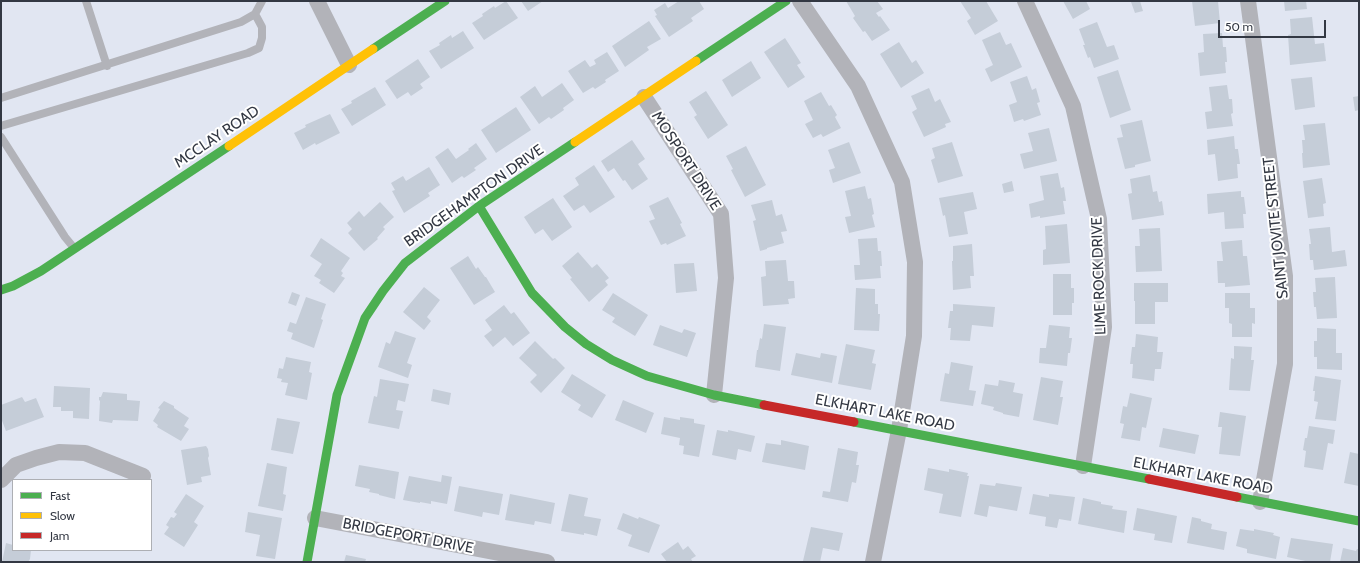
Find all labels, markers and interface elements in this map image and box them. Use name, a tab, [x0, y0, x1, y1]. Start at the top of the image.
scale bar	[1220, 12, 1328, 38]
text: 50 m	[1225, 19, 1253, 34]
street label: MCCLAY ROAD	[171, 102, 263, 172]
street label: MOSPORT DRIVE	[647, 108, 725, 214]
street label: BRIDGEHAMPTON DRIVE	[401, 141, 547, 251]
street label: SAINT JOVITE STREET	[1260, 156, 1292, 300]
street label: LIME ROCK DRIVE	[1088, 217, 1110, 335]
street label: ELKHART LAKE ROAD	[814, 391, 956, 435]
street label: ELKHART LAKE ROAD	[1132, 454, 1274, 498]
legend	[12, 479, 152, 551]
text: Fast	[50, 488, 70, 503]
text: Slow	[50, 508, 75, 523]
street label: BRIDGEPORT DRIVE	[341, 515, 475, 557]
text: Jam	[50, 528, 69, 543]

